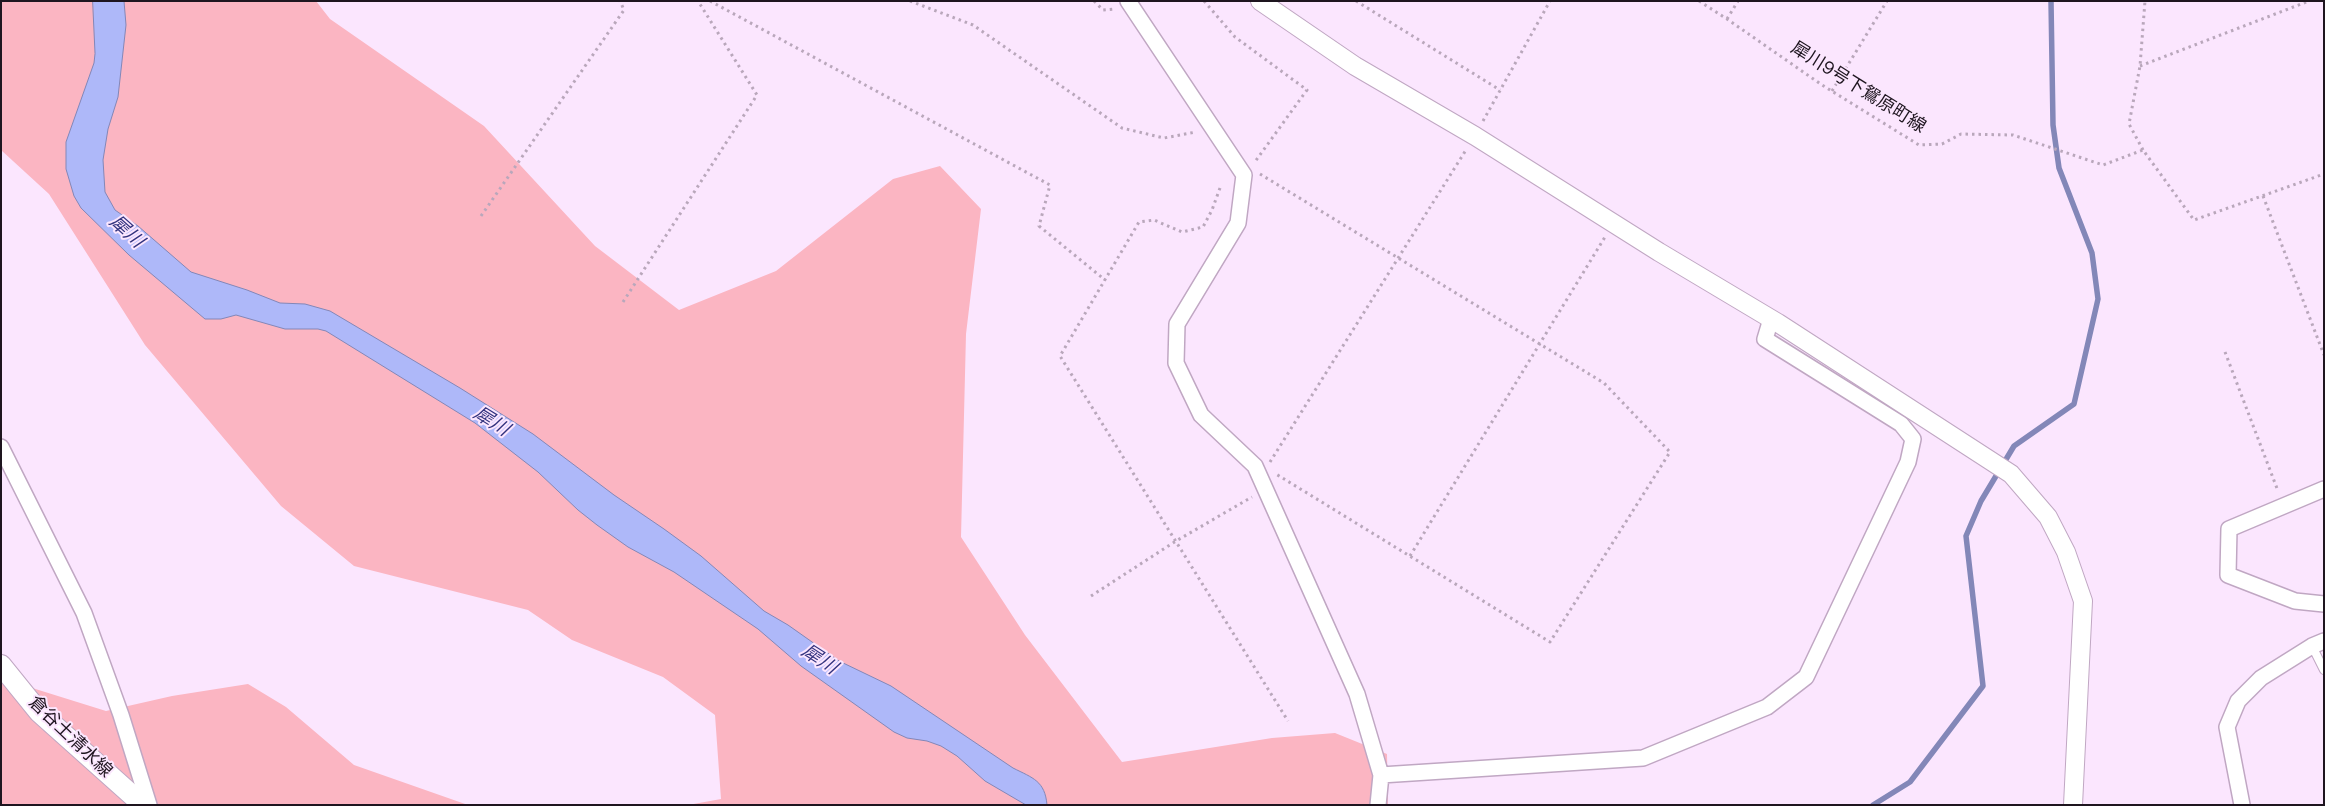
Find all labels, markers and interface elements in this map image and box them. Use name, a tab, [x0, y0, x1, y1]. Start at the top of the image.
street label: 犀川9号下鴛原町線	[1786, 38, 1930, 138]
water label: 犀川	[104, 211, 148, 253]
water label: 犀川	[469, 402, 513, 442]
water label: 犀川	[797, 640, 841, 680]
street label: 倉谷土清水線	[24, 692, 116, 782]

